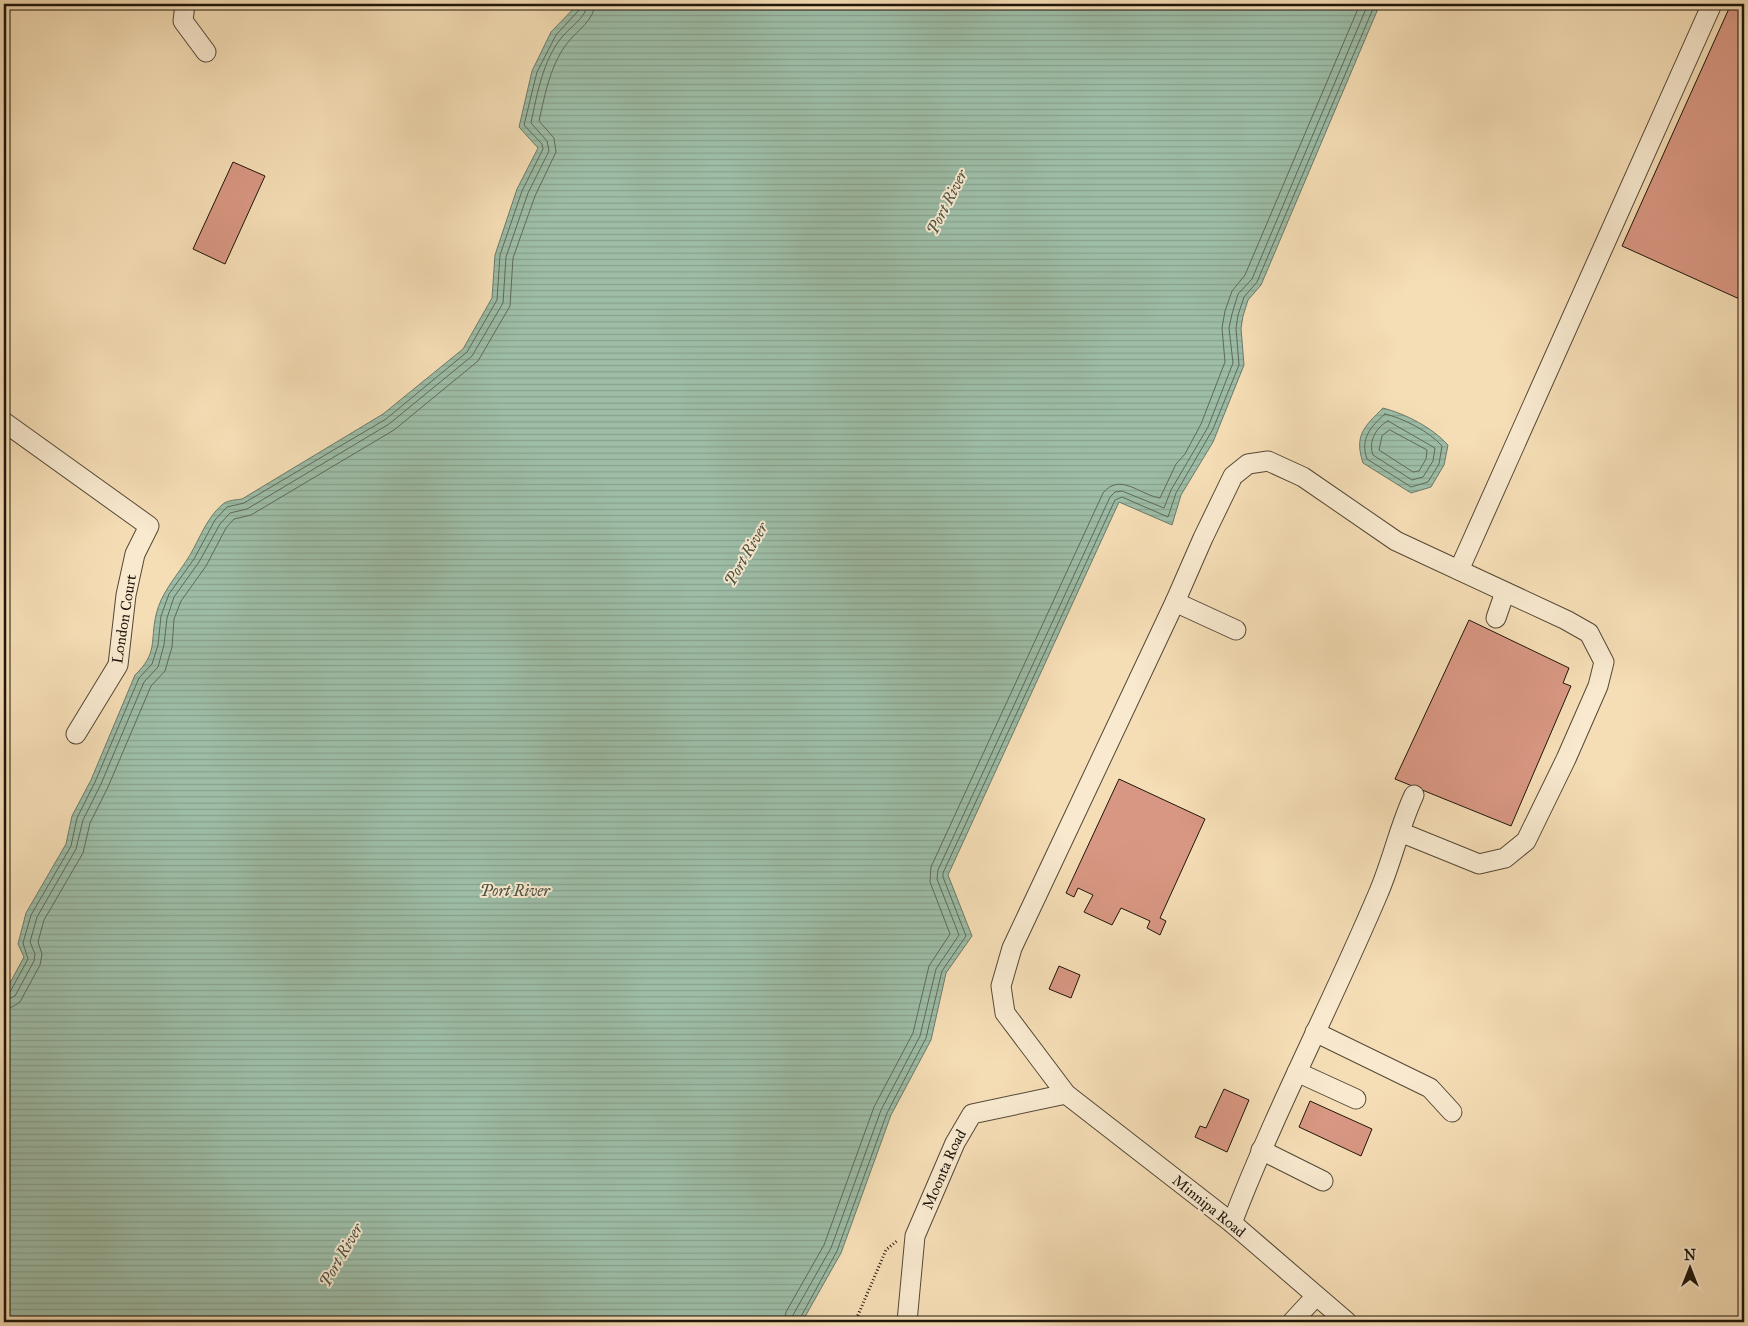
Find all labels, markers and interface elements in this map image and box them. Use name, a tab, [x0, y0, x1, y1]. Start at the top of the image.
water label: Port River	[923, 165, 972, 237]
water label: Port River	[720, 518, 772, 589]
street label: London Court	[108, 572, 140, 665]
water label: Port River	[480, 881, 551, 900]
street label: Moonta Road	[919, 1126, 970, 1212]
street label: Minnipa Road	[1169, 1171, 1250, 1241]
water label: Port River	[315, 1219, 367, 1290]
north arrow	[1666, 1244, 1716, 1294]
text: N	[1684, 1247, 1696, 1264]

